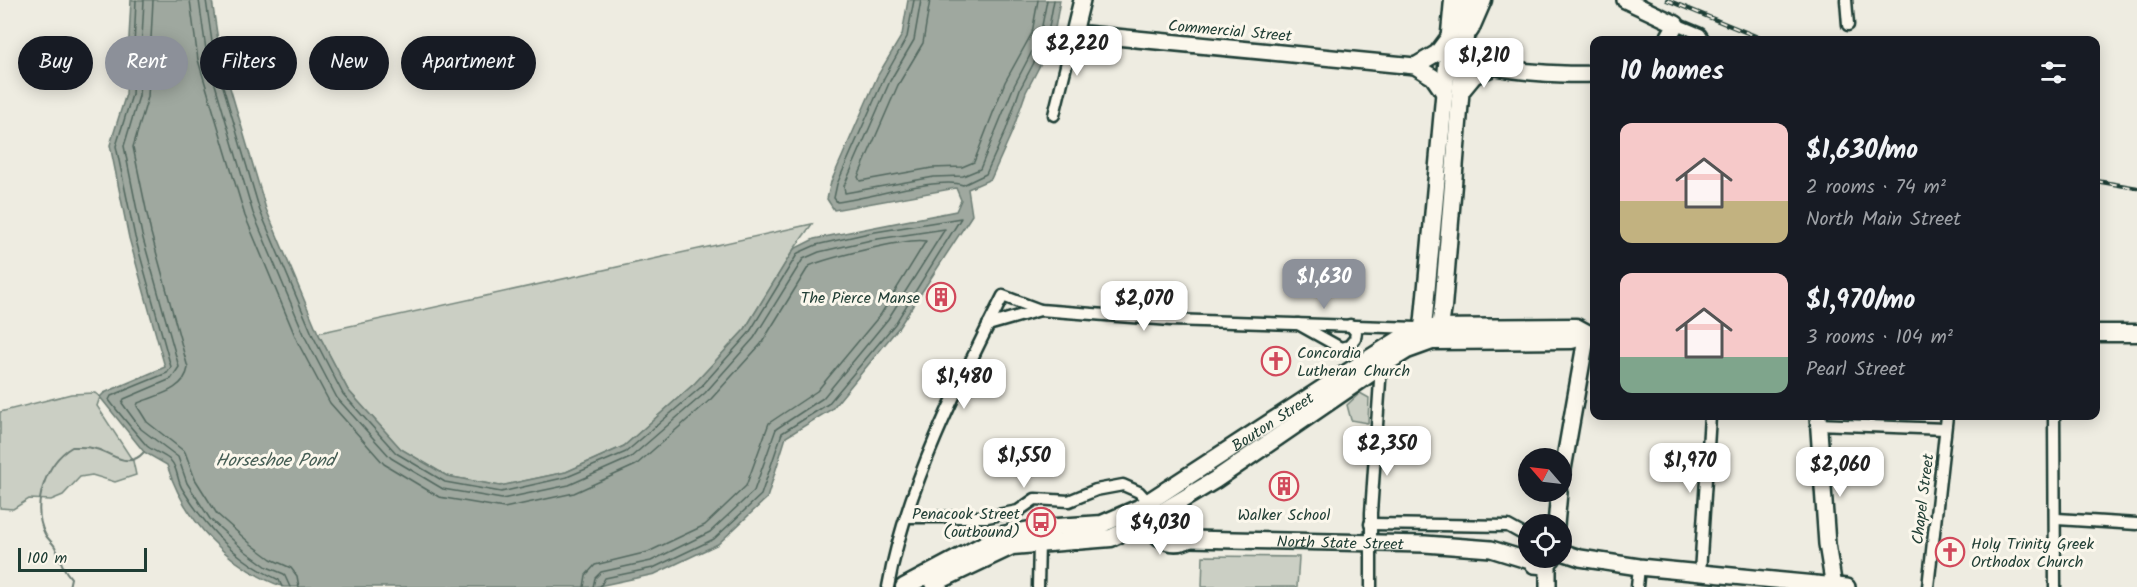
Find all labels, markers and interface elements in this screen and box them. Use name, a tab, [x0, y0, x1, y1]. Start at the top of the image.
street label: Commercial Street	[1167, 14, 1294, 49]
pin: $2,220	[1028, 26, 1126, 77]
text: $2,220	[1046, 29, 1108, 61]
chip: Buy	[18, 36, 93, 90]
chip: Rent	[105, 36, 188, 90]
chip: Filters	[200, 36, 297, 90]
chip: New	[309, 36, 389, 90]
chip: Apartment	[401, 36, 536, 90]
pin: $1,210	[1435, 38, 1533, 89]
text: $1,210	[1458, 41, 1510, 73]
text: 10 homes	[1620, 51, 1724, 93]
icon: filters	[2037, 56, 2070, 89]
text: $1,630/mo	[1806, 130, 1918, 172]
icon: home	[1668, 147, 1740, 219]
text: 2 rooms · 74 m²	[1806, 172, 1946, 204]
text: North Main Street	[1806, 204, 1961, 236]
pin: $1,630	[1275, 259, 1373, 310]
text: $1,630	[1296, 262, 1352, 294]
text: $1,970/mo	[1806, 280, 1915, 322]
building icon: The Pierce Manse	[925, 281, 957, 313]
pin: $2,070	[1095, 281, 1193, 332]
text: $2,070	[1115, 284, 1173, 316]
place label: The Pierce Manse	[801, 286, 920, 311]
icon: home	[1668, 297, 1740, 369]
text: 3 rooms · 104 m²	[1806, 322, 1953, 354]
place label: Concordia Lutheran Church	[1297, 341, 1410, 384]
church icon: Concordia Lutheran Church	[1260, 345, 1292, 377]
text: Pearl Street	[1806, 354, 1906, 386]
pin: $1,480	[915, 359, 1013, 410]
text: $1,480	[936, 362, 992, 394]
street label: Bouton Street	[1227, 386, 1320, 459]
pin: $2,350	[1338, 426, 1436, 477]
text: $2,350	[1357, 429, 1417, 461]
pin: $1,550	[975, 438, 1073, 489]
text: $1,550	[997, 441, 1051, 473]
pin: $1,970	[1641, 443, 1739, 494]
text: $1,970	[1664, 446, 1716, 478]
water label: Horseshoe Pond	[215, 447, 339, 476]
pin: $2,060	[1791, 447, 1889, 498]
north arrow	[1518, 448, 1572, 502]
map controls	[1518, 448, 1572, 568]
text: $2,060	[1810, 450, 1870, 482]
street label: Chapel Street	[1906, 451, 1942, 546]
building icon: Walker School	[1268, 470, 1300, 502]
place label: Penacook Street (outbound)	[912, 502, 1021, 545]
place label: Walker School	[1238, 503, 1331, 528]
pin: $4,030	[1111, 505, 1209, 556]
bus stop icon: Penacook Street (outbound)	[1025, 506, 1057, 538]
text: $4,030	[1130, 508, 1190, 540]
button: locate	[1518, 514, 1572, 568]
street label: North State Street	[1276, 530, 1405, 558]
place label: Holy Trinity Greek Orthodox Church	[1971, 532, 2094, 575]
church icon: Holy Trinity Greek Orthodox Church	[1934, 536, 1966, 568]
scale bar	[18, 545, 147, 572]
text: 100 m	[27, 546, 67, 571]

